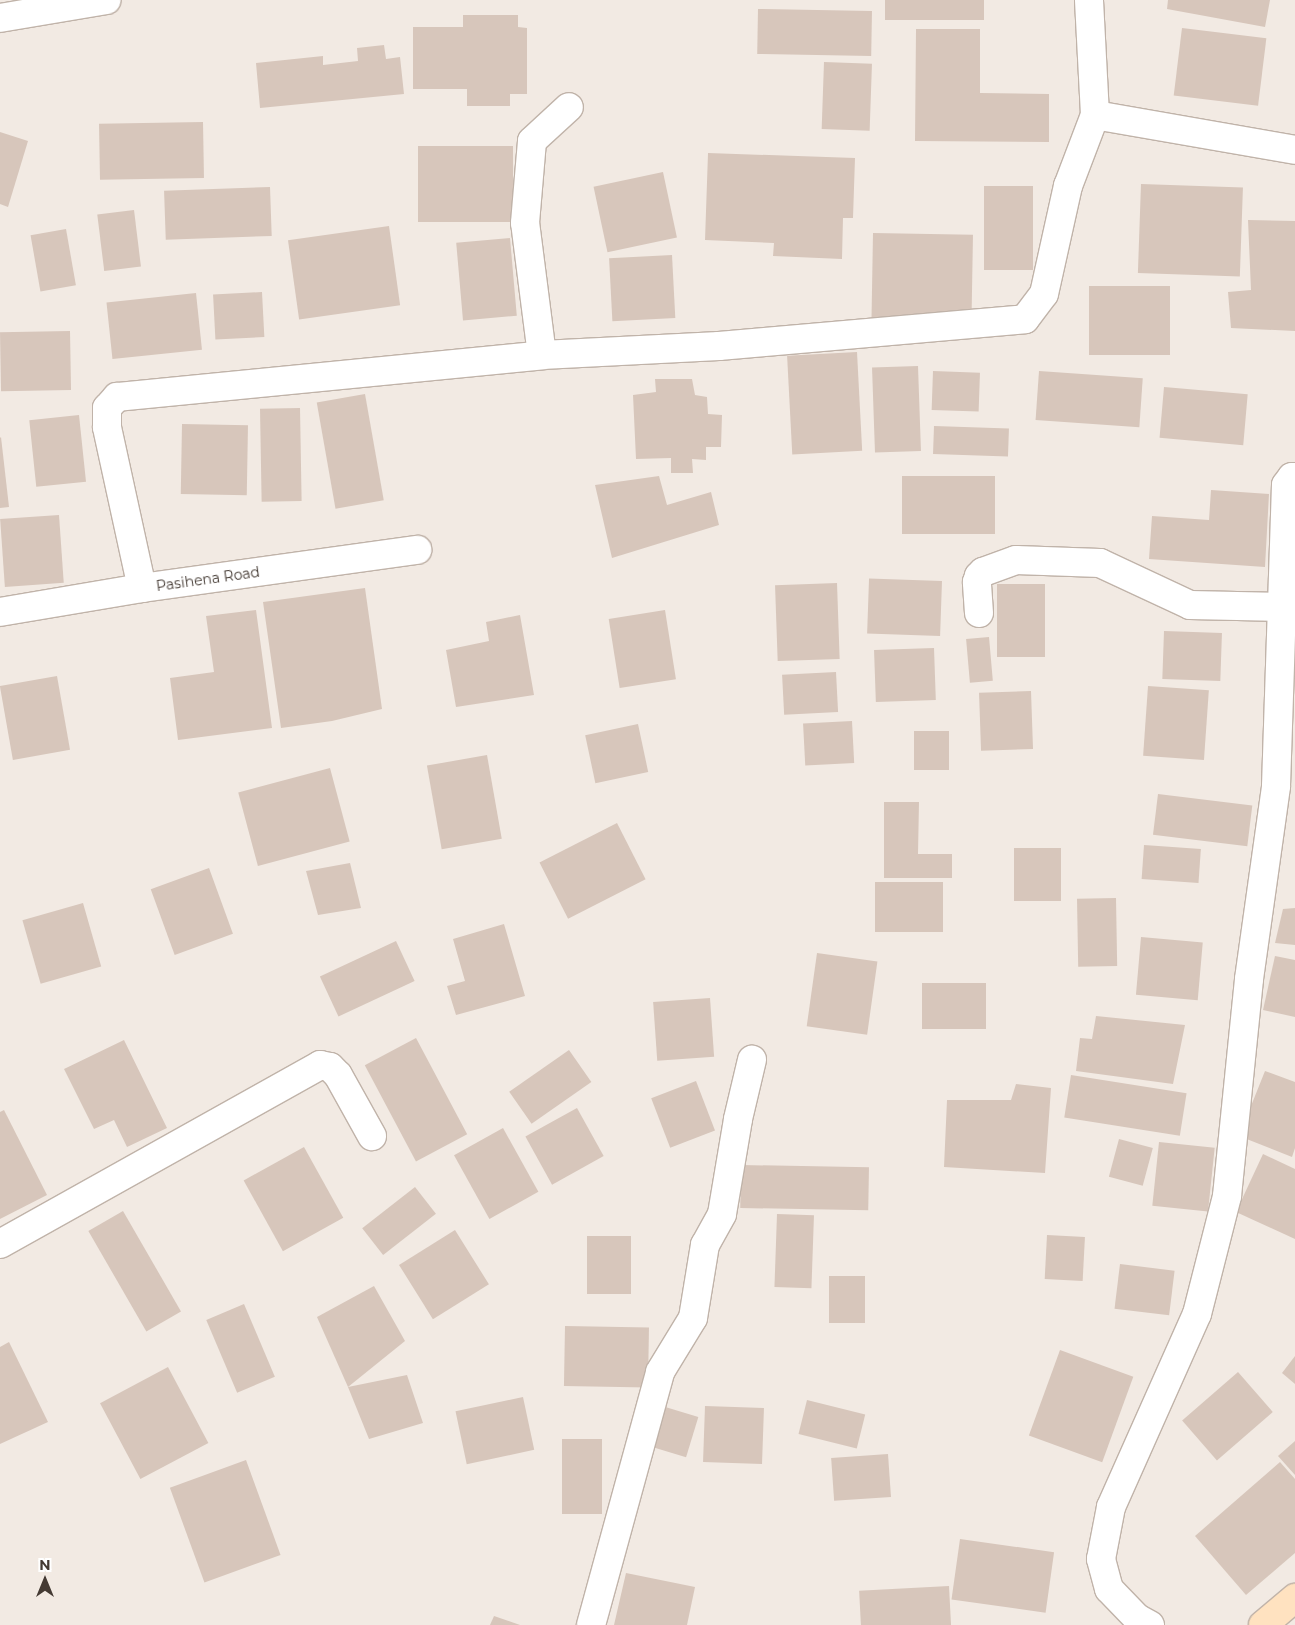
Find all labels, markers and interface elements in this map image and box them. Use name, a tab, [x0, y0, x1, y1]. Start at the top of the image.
street label: Pasihena Road	[155, 563, 261, 595]
north arrow	[20, 1555, 70, 1605]
text: N	[39, 1556, 51, 1574]

